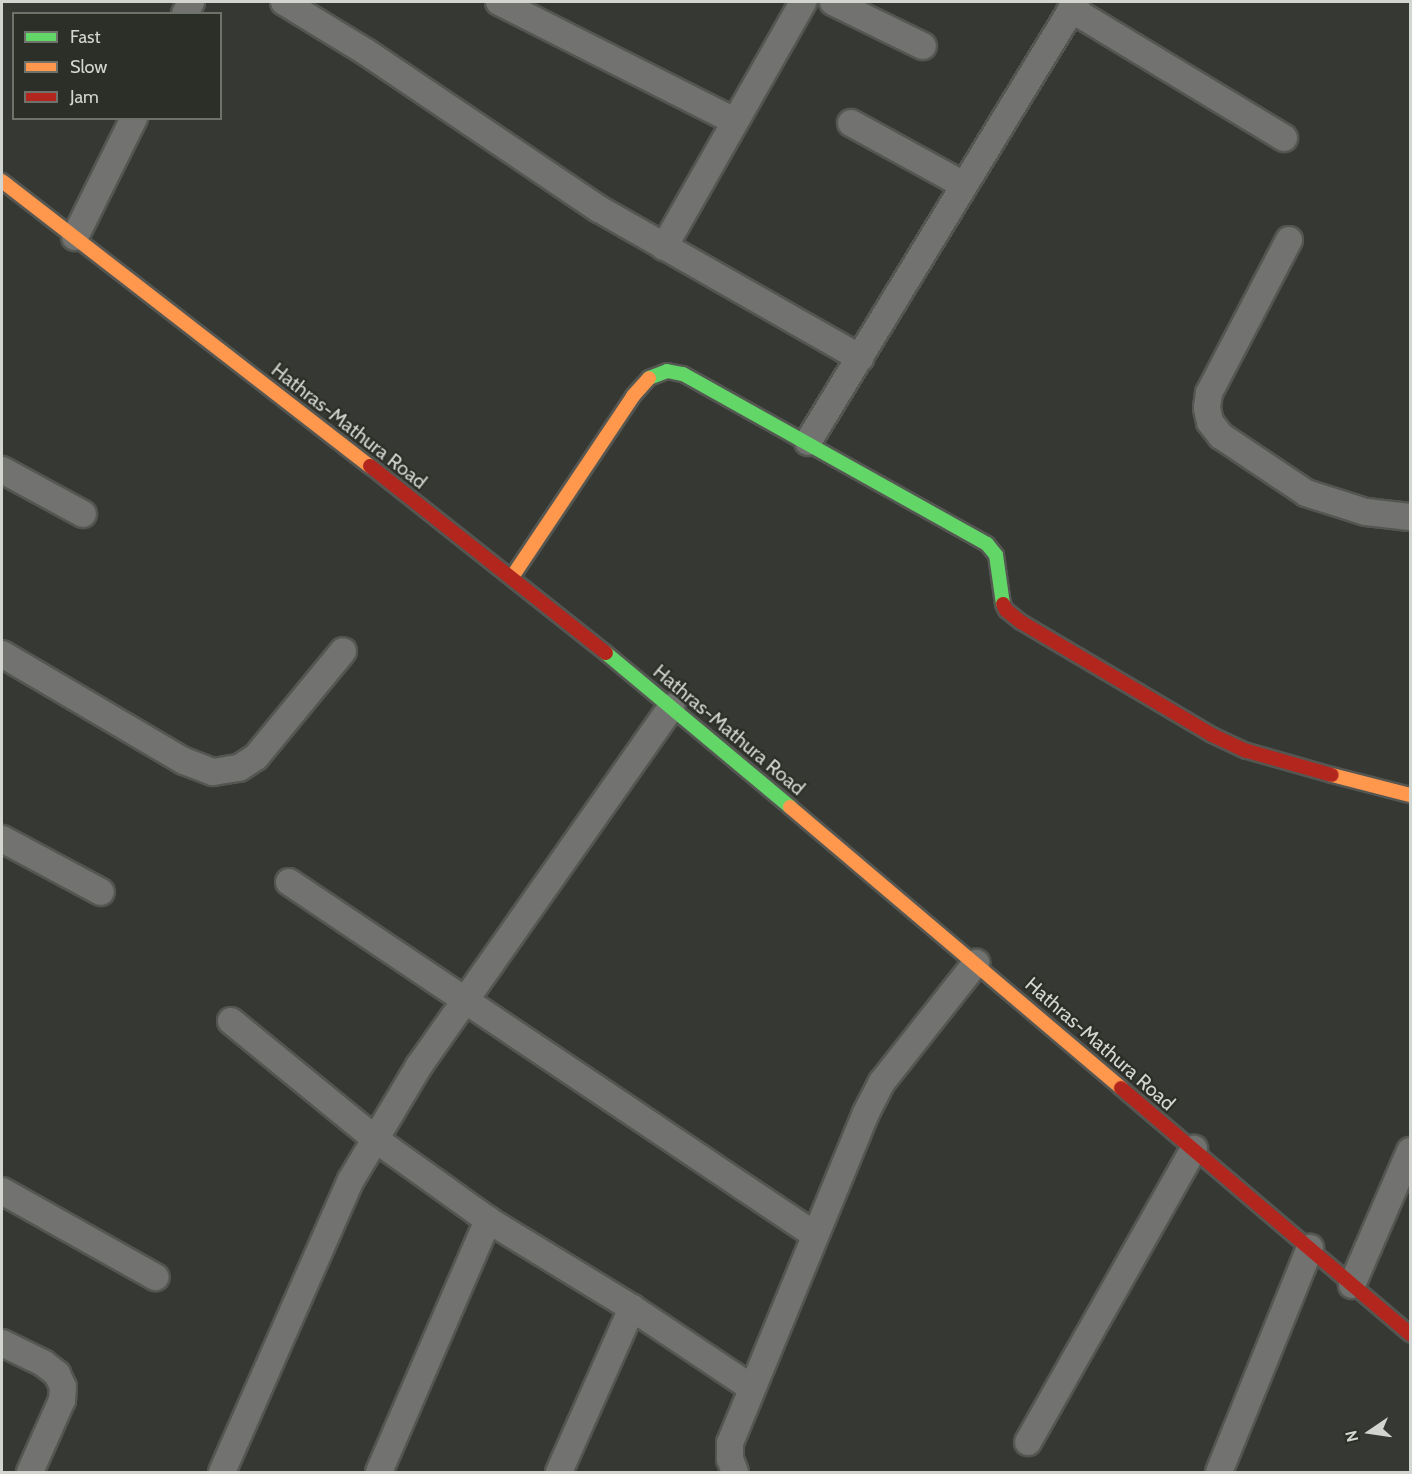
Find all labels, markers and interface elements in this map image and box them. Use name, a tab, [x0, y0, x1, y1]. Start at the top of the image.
legend	[12, 12, 222, 120]
text: Fast	[70, 26, 101, 48]
text: Slow	[70, 56, 107, 78]
text: Jam	[70, 86, 99, 108]
street label: Hathras-Mathura Road	[266, 358, 432, 494]
street label: Hathras-Mathura Road	[648, 660, 810, 800]
street label: Hathras-Mathura Road	[1020, 972, 1180, 1116]
north arrow	[1340, 1402, 1400, 1462]
text: N	[1341, 1429, 1363, 1444]

